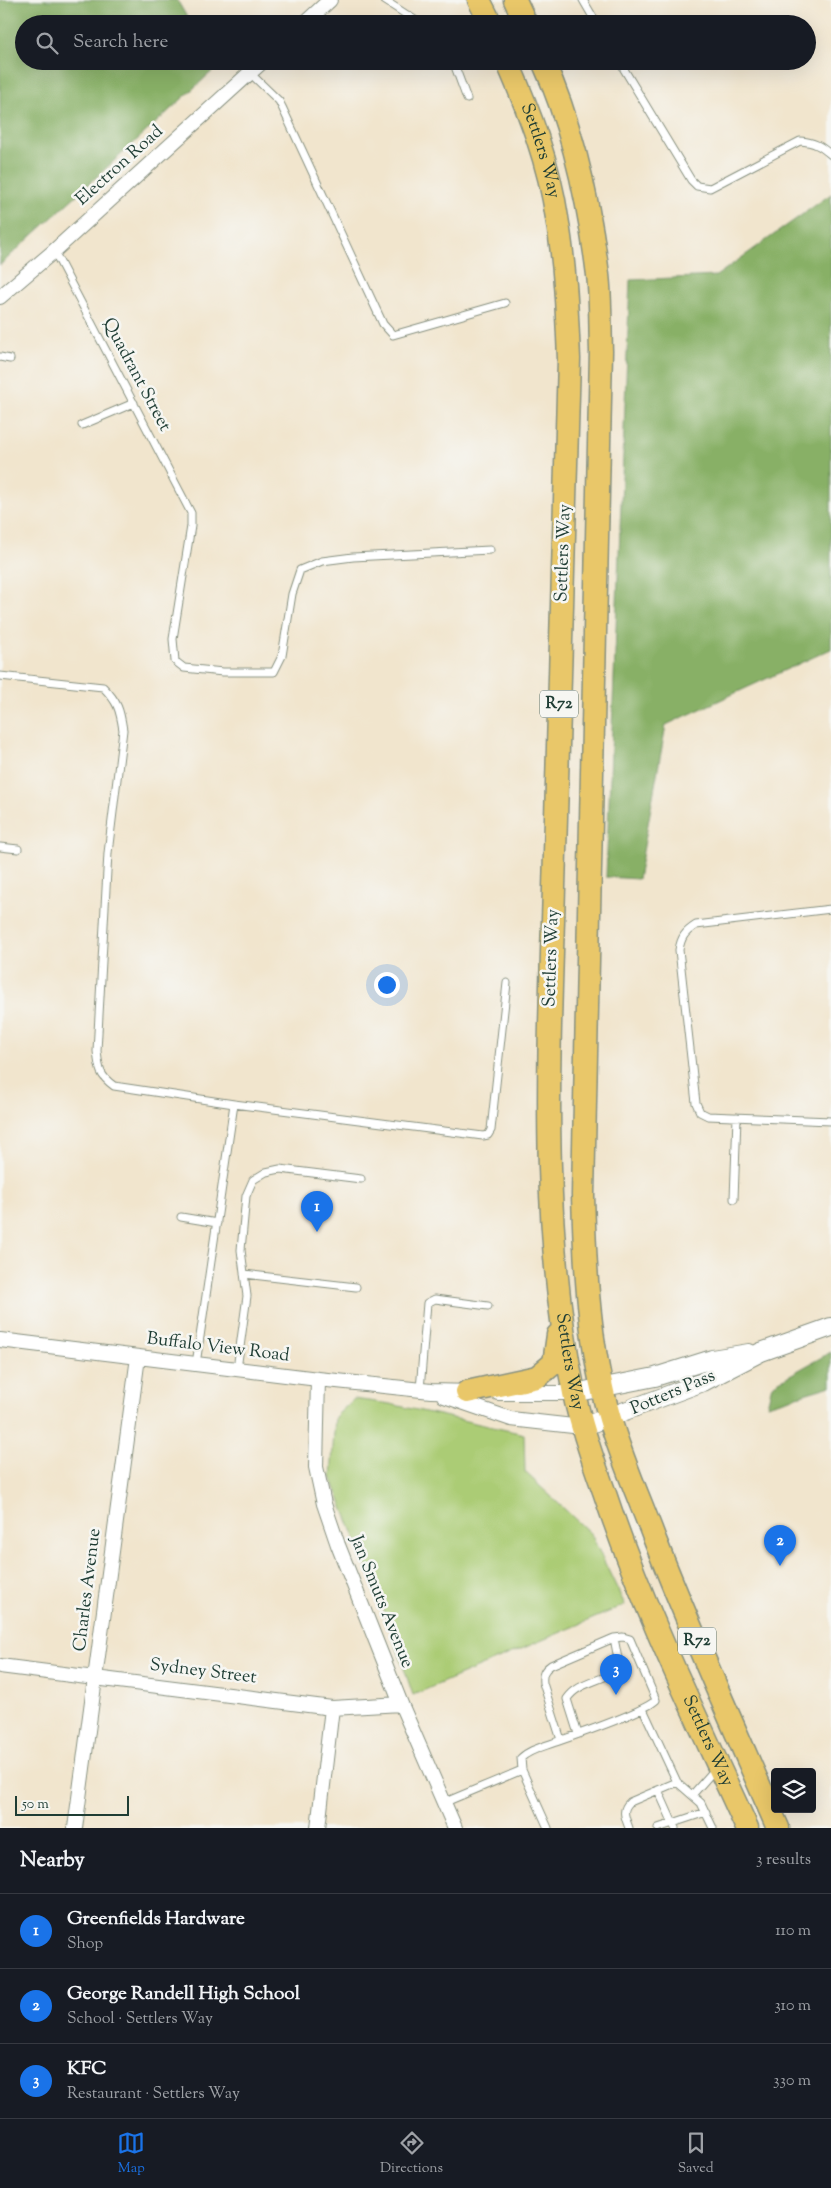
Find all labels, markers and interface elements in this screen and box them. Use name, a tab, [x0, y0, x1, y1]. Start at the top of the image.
search box	[15, 15, 816, 70]
icon: search	[33, 29, 61, 57]
text: Search here	[73, 29, 168, 56]
street label: Settlers Way	[513, 100, 566, 201]
street label: Electron Road	[70, 120, 170, 212]
street label: Quadrant Street	[95, 313, 177, 437]
street label: Settlers Way	[549, 503, 579, 603]
road number: R72	[540, 691, 578, 718]
street label: Settlers Way	[537, 908, 567, 1008]
your location	[374, 972, 400, 998]
pin: 1	[301, 1191, 333, 1232]
street label: Settlers Way	[548, 1312, 591, 1413]
street label: Buffalo View Road	[145, 1326, 291, 1370]
street label: Potters Pass	[627, 1363, 719, 1423]
pin: 2	[764, 1525, 796, 1566]
street label: Charles Avenue	[68, 1527, 108, 1653]
street label: Jan Smuts Avenue	[342, 1531, 419, 1672]
road number: R72	[678, 1628, 716, 1654]
street label: Sydney Street	[148, 1653, 258, 1691]
pin: 3	[600, 1654, 632, 1695]
street label: Settlers Way	[675, 1691, 739, 1791]
map controls	[771, 1768, 816, 1813]
button: layers	[771, 1768, 816, 1813]
scale bar	[15, 1793, 129, 1816]
text: 50 m	[22, 1795, 49, 1815]
text: Nearby	[20, 1846, 85, 1876]
text: 3 results	[756, 1849, 811, 1872]
text: Greenfields Hardware	[67, 1906, 245, 1933]
text: 1	[33, 1920, 39, 1943]
text: 110 m	[775, 1920, 811, 1943]
text: Shop	[67, 1933, 103, 1956]
text: George Randell High School	[67, 1981, 300, 2008]
text: 2	[32, 1995, 40, 2018]
text: 310 m	[774, 1995, 811, 2018]
text: School · Settlers Way	[67, 2008, 213, 2031]
text: KFC	[67, 2056, 107, 2083]
text: 3	[33, 2070, 39, 2093]
text: 330 m	[773, 2070, 811, 2093]
text: Restaurant · Settlers Way	[67, 2083, 240, 2106]
tab: Map	[117, 2129, 145, 2179]
tab: Directions	[380, 2129, 443, 2179]
tab: Saved	[678, 2129, 714, 2179]

